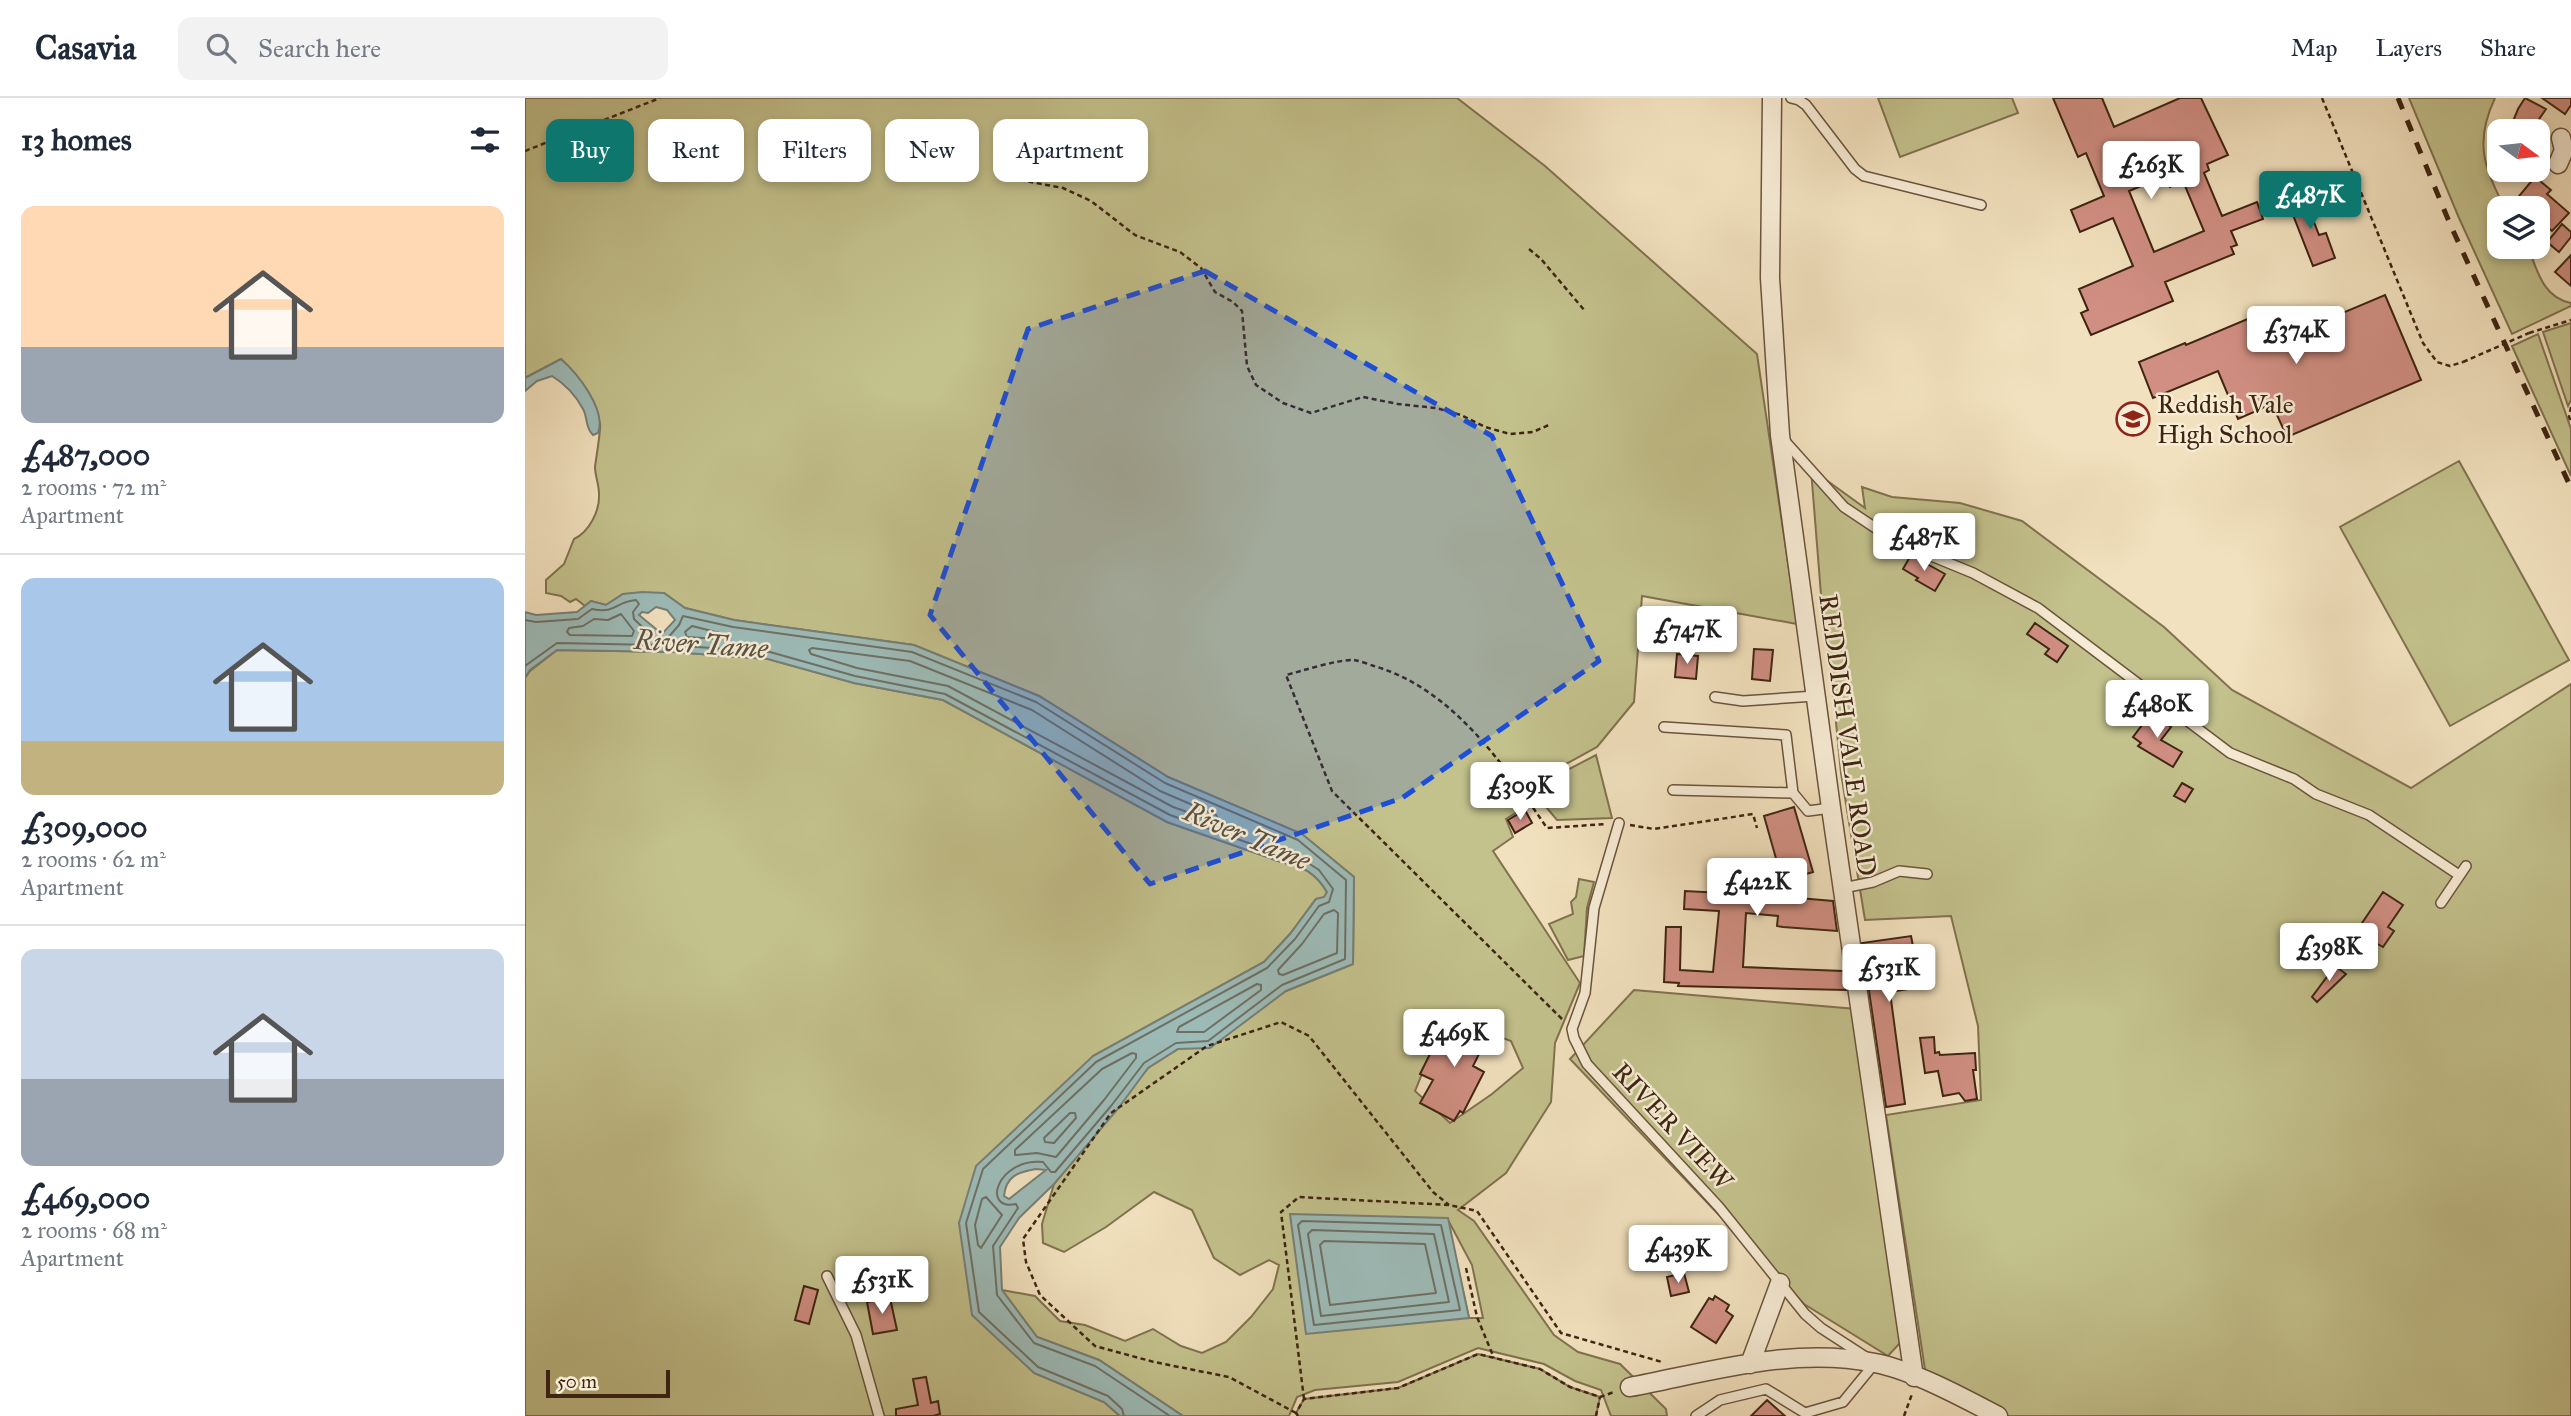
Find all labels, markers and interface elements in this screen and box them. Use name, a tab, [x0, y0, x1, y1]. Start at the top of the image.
search box	[178, 17, 668, 80]
text: Casavia	[35, 28, 136, 68]
icon: search	[202, 29, 240, 67]
text: Search here	[258, 32, 381, 64]
text: Map	[2291, 33, 2338, 63]
text: Layers	[2376, 33, 2442, 63]
text: Share	[2480, 33, 2536, 63]
chip: Buy	[546, 119, 634, 182]
chip: Rent	[648, 119, 744, 182]
chip: Filters	[758, 119, 871, 182]
chip: New	[885, 119, 979, 182]
chip: Apartment	[993, 119, 1148, 182]
north arrow	[2487, 119, 2550, 182]
map controls	[2487, 119, 2550, 259]
icon: filters	[466, 121, 504, 159]
text: 13 homes	[21, 122, 132, 158]
pin: £263K	[2102, 141, 2200, 201]
text: £263K	[2119, 150, 2183, 178]
pin: £487K	[2261, 172, 2359, 231]
text: £487K	[2275, 180, 2345, 208]
button: layers	[2487, 196, 2550, 259]
icon: home	[200, 252, 326, 378]
pin: £374K	[2247, 306, 2345, 366]
text: £374K	[2263, 315, 2329, 343]
place label: Reddish Vale High School	[2157, 388, 2294, 450]
school or university icon: Reddish Vale High School	[2114, 400, 2152, 438]
text: £487,000	[21, 437, 150, 473]
text: 2 rooms · 72 m²	[21, 473, 166, 501]
text: Apartment	[21, 501, 124, 529]
pin: £487K	[1875, 514, 1973, 573]
text: £487K	[1889, 522, 1959, 550]
street label: REDDISH VALE ROAD	[1812, 592, 1884, 878]
pin: £747K	[1638, 606, 1736, 666]
text: £747K	[1653, 615, 1721, 643]
water label: River Tame	[632, 622, 770, 666]
icon: home	[200, 624, 326, 750]
pin: £480K	[2108, 680, 2206, 740]
text: £480K	[2122, 689, 2192, 717]
pin: £309K	[1471, 762, 1569, 822]
text: £309K	[1486, 771, 1554, 799]
water label: River Tame	[1178, 793, 1316, 878]
text: £309,000	[21, 809, 148, 845]
text: 2 rooms · 62 m²	[21, 845, 166, 873]
pin: £422K	[1708, 858, 1806, 918]
text: £422K	[1723, 867, 1791, 895]
text: Apartment	[21, 873, 124, 901]
pin: £398K	[2280, 924, 2378, 983]
text: £398K	[2296, 932, 2362, 960]
pin: £531K	[1840, 944, 1938, 1004]
text: £531K	[1858, 953, 1920, 981]
icon: home	[200, 995, 326, 1121]
pin: £469K	[1405, 1010, 1503, 1069]
text: £469K	[1419, 1018, 1489, 1046]
street label: RIVER VIEW	[1606, 1056, 1741, 1197]
text: £469,000	[21, 1180, 150, 1216]
text: 2 rooms · 68 m²	[21, 1216, 167, 1244]
pin: £439K	[1629, 1226, 1727, 1285]
text: £439K	[1645, 1234, 1711, 1262]
text: Apartment	[21, 1244, 124, 1272]
pin: £531K	[833, 1256, 931, 1316]
text: £531K	[851, 1265, 913, 1293]
scale bar	[546, 1367, 670, 1399]
text: 50 m	[557, 1370, 597, 1393]

